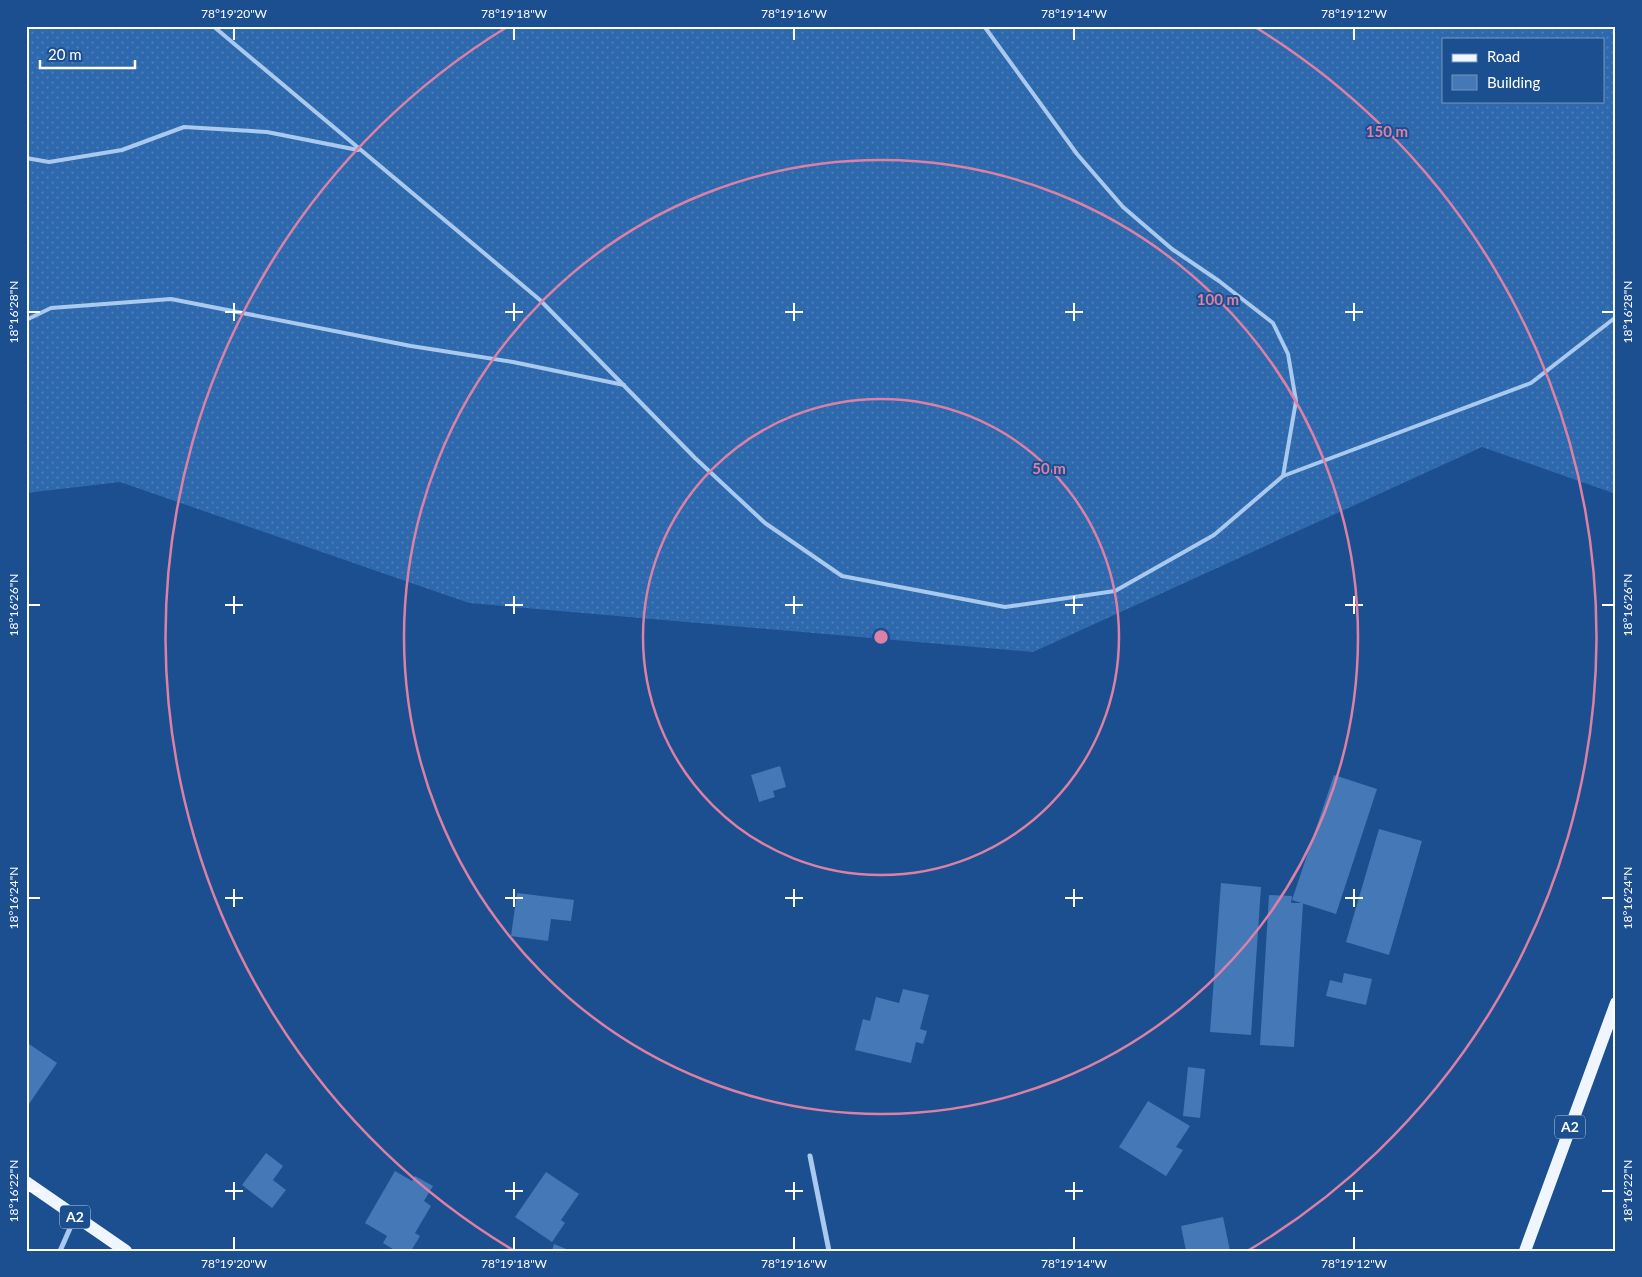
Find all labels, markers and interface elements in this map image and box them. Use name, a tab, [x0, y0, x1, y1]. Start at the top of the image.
text: 78°19'20"W	[201, 6, 268, 21]
text: 78°19'18"W	[481, 6, 548, 21]
text: 78°19'16"W	[761, 6, 828, 21]
text: 78°19'14"W	[1041, 6, 1108, 21]
text: 78°19'12"W	[1321, 6, 1388, 21]
scale bar	[40, 38, 135, 70]
legend	[1442, 38, 1604, 102]
text: 20 m	[48, 45, 82, 63]
text: Road	[1487, 47, 1520, 65]
text: Building	[1487, 73, 1540, 91]
text: 150 m	[1366, 122, 1408, 140]
text: 18°16'28"N	[6, 281, 21, 343]
text: 18°16'28"N	[1620, 281, 1635, 343]
text: 100 m	[1197, 290, 1239, 308]
text: 50 m	[1032, 459, 1066, 477]
text: 18°16'26"N	[6, 574, 21, 636]
text: 18°16'26"N	[1620, 574, 1635, 636]
centre of rings	[872, 628, 890, 646]
text: 18°16'24"N	[6, 867, 21, 929]
text: 18°16'24"N	[1620, 867, 1635, 929]
road number: A2	[1555, 1116, 1585, 1138]
text: 18°16'22"N	[6, 1160, 21, 1222]
text: 18°16'22"N	[1620, 1160, 1635, 1222]
road number: A2	[60, 1206, 90, 1228]
text: 78°19'20"W	[201, 1256, 268, 1271]
text: 78°19'18"W	[481, 1256, 548, 1271]
text: 78°19'16"W	[761, 1256, 828, 1271]
text: 78°19'14"W	[1041, 1256, 1108, 1271]
text: 78°19'12"W	[1321, 1256, 1388, 1271]

